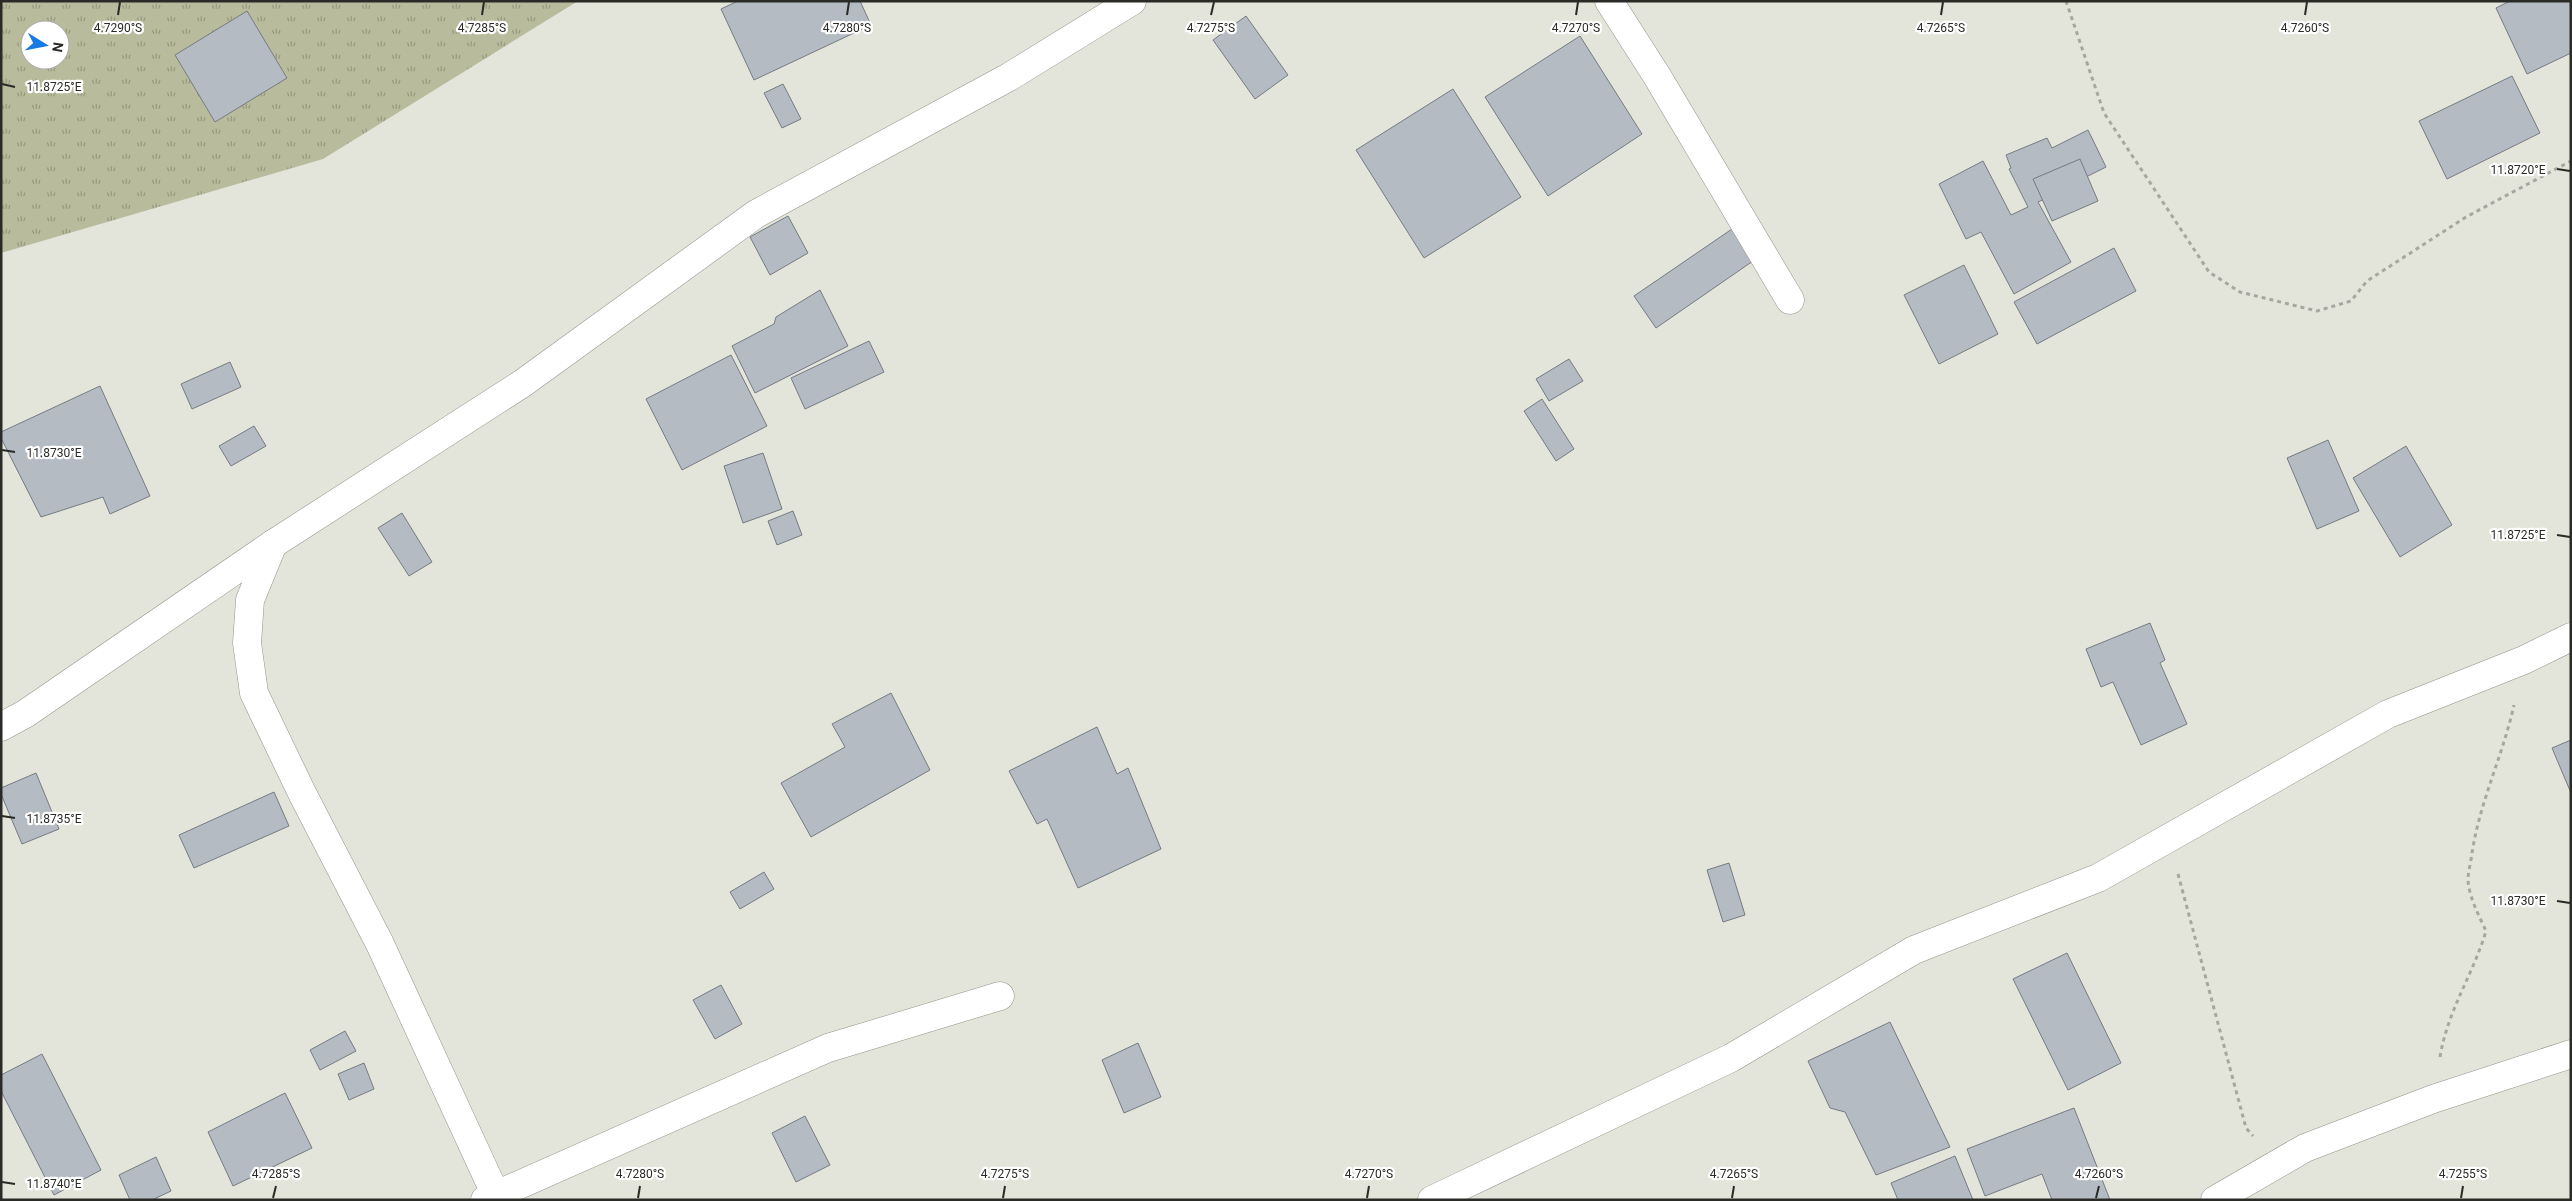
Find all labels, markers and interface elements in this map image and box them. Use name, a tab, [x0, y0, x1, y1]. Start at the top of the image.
north arrow	[20, 20, 70, 70]
text: 4.7290°S	[94, 21, 142, 35]
text: 4.7285°S	[458, 21, 506, 35]
text: 4.7280°S	[823, 21, 871, 35]
text: 4.7275°S	[1187, 21, 1235, 35]
text: 4.7270°S	[1552, 21, 1600, 35]
text: 4.7265°S	[1917, 21, 1965, 35]
text: 4.7260°S	[2281, 21, 2329, 35]
text: N	[49, 41, 67, 54]
text: 11.8725°E	[27, 80, 82, 94]
text: 11.8720°E	[2491, 163, 2546, 177]
text: 11.8730°E	[27, 446, 82, 460]
text: 11.8725°E	[2491, 528, 2546, 542]
text: 11.8735°E	[27, 812, 82, 826]
text: 11.8730°E	[2491, 894, 2546, 908]
text: 4.7285°S	[252, 1167, 300, 1181]
text: 4.7280°S	[616, 1167, 664, 1181]
text: 4.7275°S	[981, 1167, 1029, 1181]
text: 4.7270°S	[1345, 1167, 1393, 1181]
text: 4.7265°S	[1710, 1167, 1758, 1181]
text: 4.7260°S	[2075, 1167, 2123, 1181]
text: 4.7255°S	[2439, 1167, 2487, 1181]
text: 11.8740°E	[27, 1177, 82, 1191]

